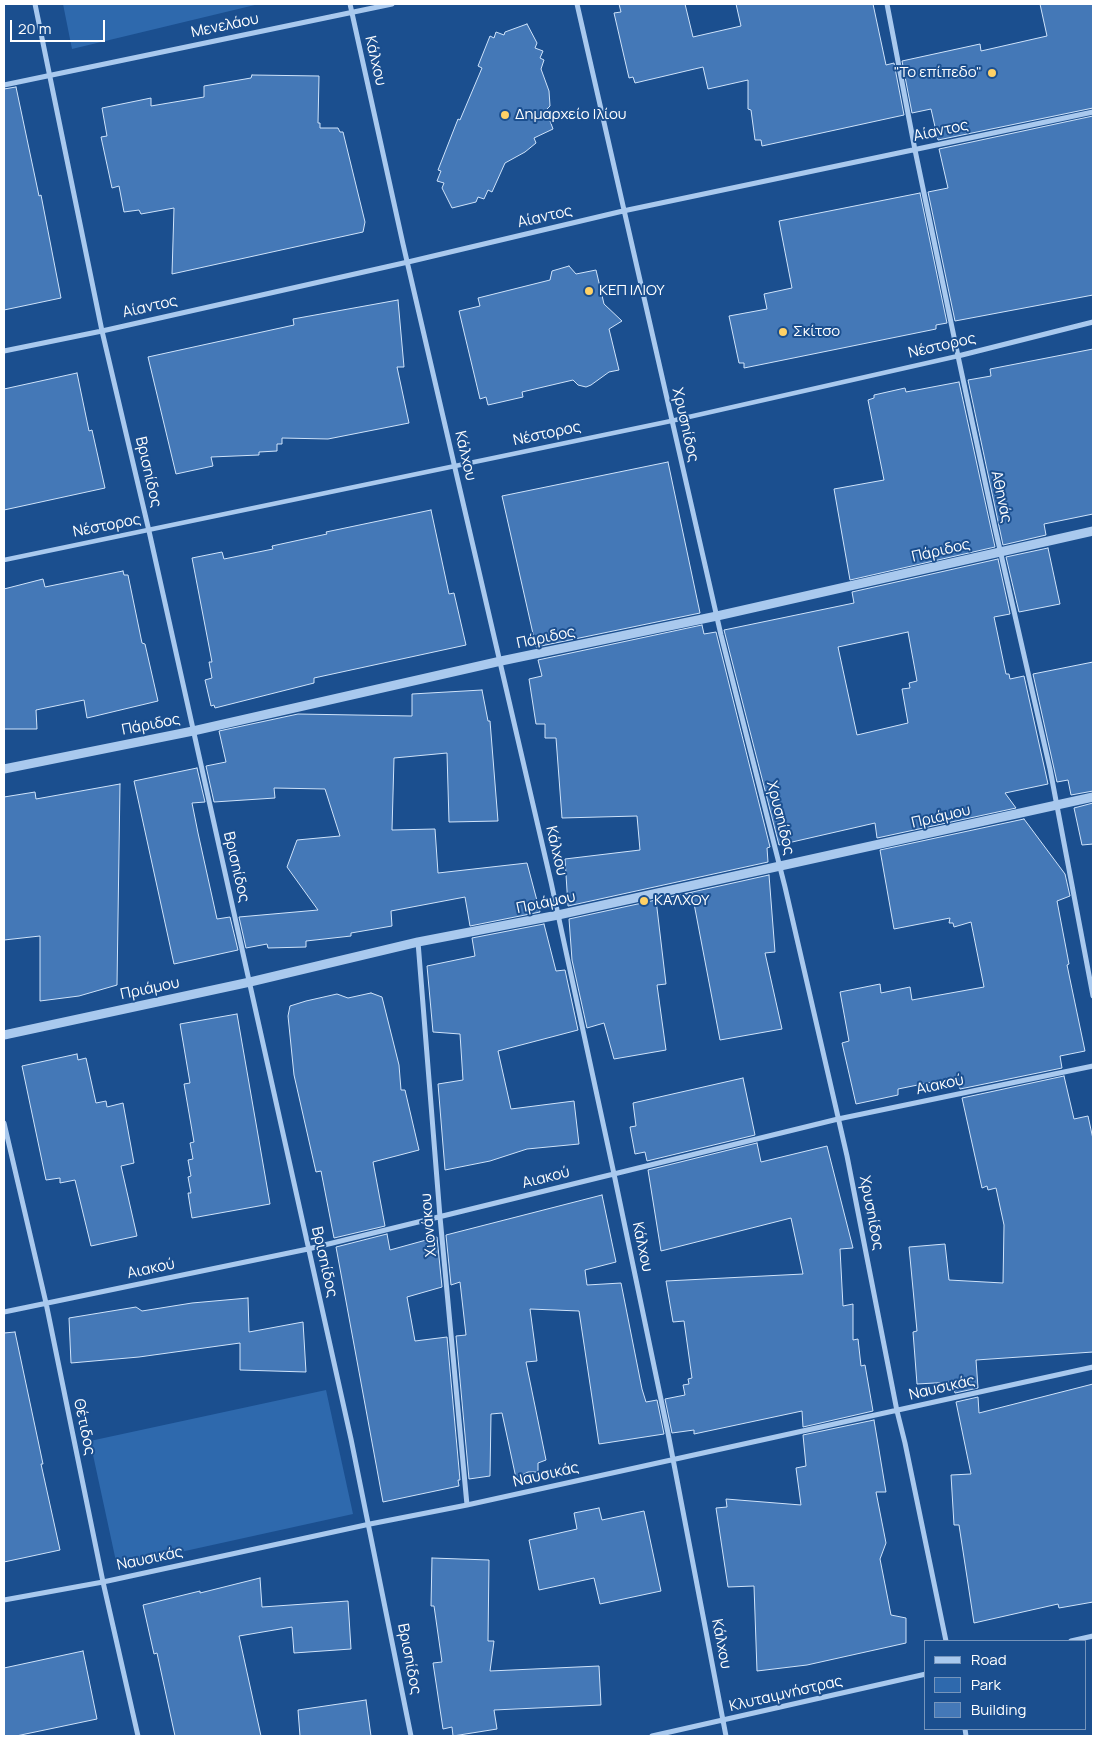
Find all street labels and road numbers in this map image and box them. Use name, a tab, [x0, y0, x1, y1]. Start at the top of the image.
street label: Μενελάου	[190, 10, 260, 42]
street label: Κάλχου	[361, 34, 389, 88]
street label: Αίαντος	[912, 116, 970, 146]
street label: Αίαντος	[516, 202, 574, 232]
street label: Αίαντος	[121, 292, 179, 322]
street label: Νέστορος	[906, 329, 978, 363]
street label: Χρυσηίδος	[668, 386, 702, 464]
street label: Νέστορος	[511, 418, 583, 450]
street label: Κάλχου	[451, 429, 479, 483]
street label: Βρισηίδος	[131, 435, 165, 509]
street label: Αθηνάς	[987, 469, 1015, 525]
street label: Νέστορος	[72, 511, 142, 541]
street label: Πάριδος	[910, 536, 972, 566]
street label: Πάριδος	[515, 623, 577, 653]
street label: Πάριδος	[120, 710, 182, 740]
street label: Χρυσηίδος	[762, 779, 798, 857]
street label: Πριάμου	[910, 801, 972, 833]
street label: Κάλχου	[542, 824, 570, 878]
street label: Βρισηίδος	[219, 830, 253, 904]
street label: Πριάμου	[515, 888, 577, 918]
street label: Πριάμου	[119, 974, 181, 1004]
street label: Αιακού	[914, 1071, 966, 1099]
street label: Αιακού	[520, 1163, 572, 1193]
street label: Χρυσηίδος	[855, 1174, 887, 1252]
street label: Χιονάκου	[417, 1192, 441, 1258]
street label: Κάλχου	[628, 1220, 656, 1274]
street label: Βρισηίδος	[307, 1225, 341, 1299]
street label: Αιακού	[125, 1255, 177, 1283]
street label: Ναυσικάς	[907, 1372, 977, 1404]
street label: Θέτιδος	[69, 1397, 99, 1457]
street label: Ναυσικάς	[511, 1459, 581, 1491]
street label: Ναυσικάς	[115, 1543, 185, 1575]
street label: Κάλχου	[707, 1617, 735, 1671]
street label: Βρισηίδος	[393, 1622, 425, 1696]
street label: Κλυταιμνήστρας	[727, 1672, 845, 1716]

